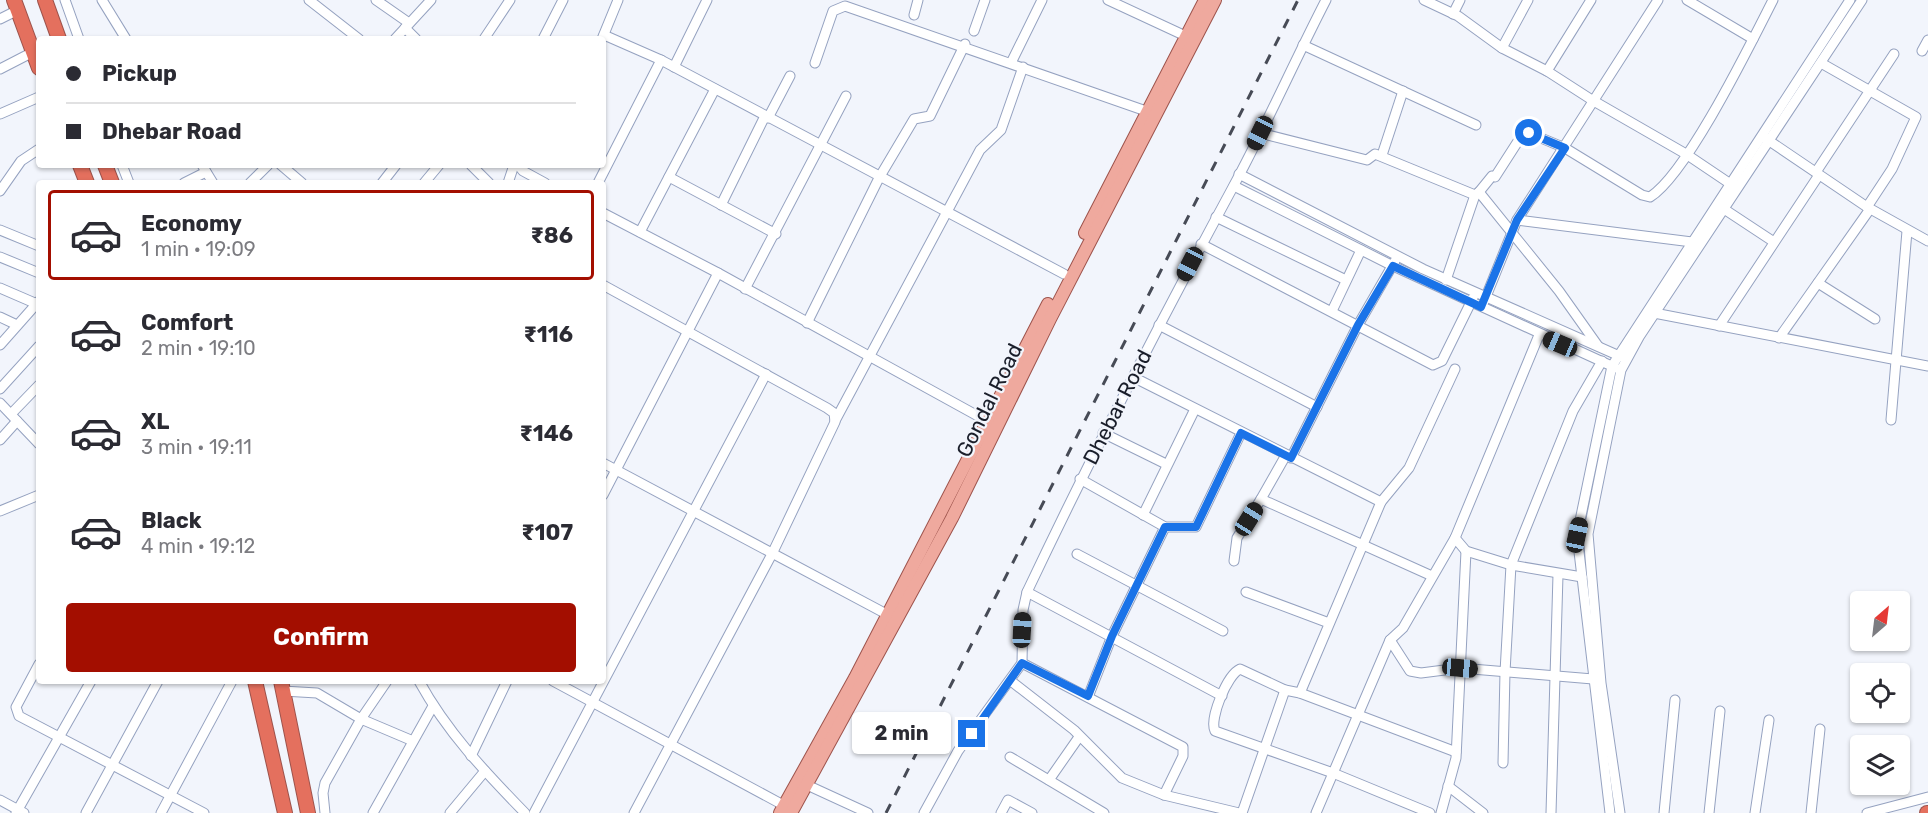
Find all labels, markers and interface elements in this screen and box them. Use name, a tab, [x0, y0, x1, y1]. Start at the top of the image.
text: Pickup	[102, 60, 177, 87]
car	[1244, 113, 1276, 153]
text: Dhebar Road	[102, 118, 242, 145]
route start	[1515, 119, 1542, 146]
icon: car	[69, 208, 123, 262]
text: Economy	[141, 210, 242, 237]
text: ₹86	[531, 222, 573, 249]
text: 1 min · 19:09	[141, 237, 256, 261]
car	[1174, 244, 1206, 284]
icon: car	[69, 307, 123, 361]
text: Comfort	[141, 309, 233, 336]
text: ₹116	[524, 321, 573, 348]
car	[1540, 329, 1580, 359]
text: 2 min · 19:10	[141, 336, 256, 360]
street label: Gondal Road	[951, 339, 1027, 461]
street label: Dhebar Road	[1077, 345, 1157, 469]
icon: car	[69, 406, 123, 460]
text: XL	[141, 408, 169, 435]
text: ₹146	[520, 420, 573, 447]
text: 3 min · 19:11	[141, 435, 252, 459]
car	[1232, 499, 1266, 539]
icon: car	[69, 505, 123, 559]
text: Black	[141, 507, 202, 534]
car	[1564, 516, 1590, 554]
text: ₹107	[521, 519, 573, 546]
text: 4 min · 19:12	[141, 534, 255, 558]
north arrow	[1850, 591, 1910, 651]
map controls	[1850, 591, 1910, 795]
button: Confirm	[66, 603, 576, 672]
car	[1012, 612, 1032, 648]
car	[1441, 657, 1479, 679]
button: locate	[1850, 663, 1910, 723]
callout: 2 min	[852, 713, 951, 755]
route end	[958, 720, 985, 747]
text: 2 min	[874, 721, 929, 745]
button: layers	[1850, 735, 1910, 795]

